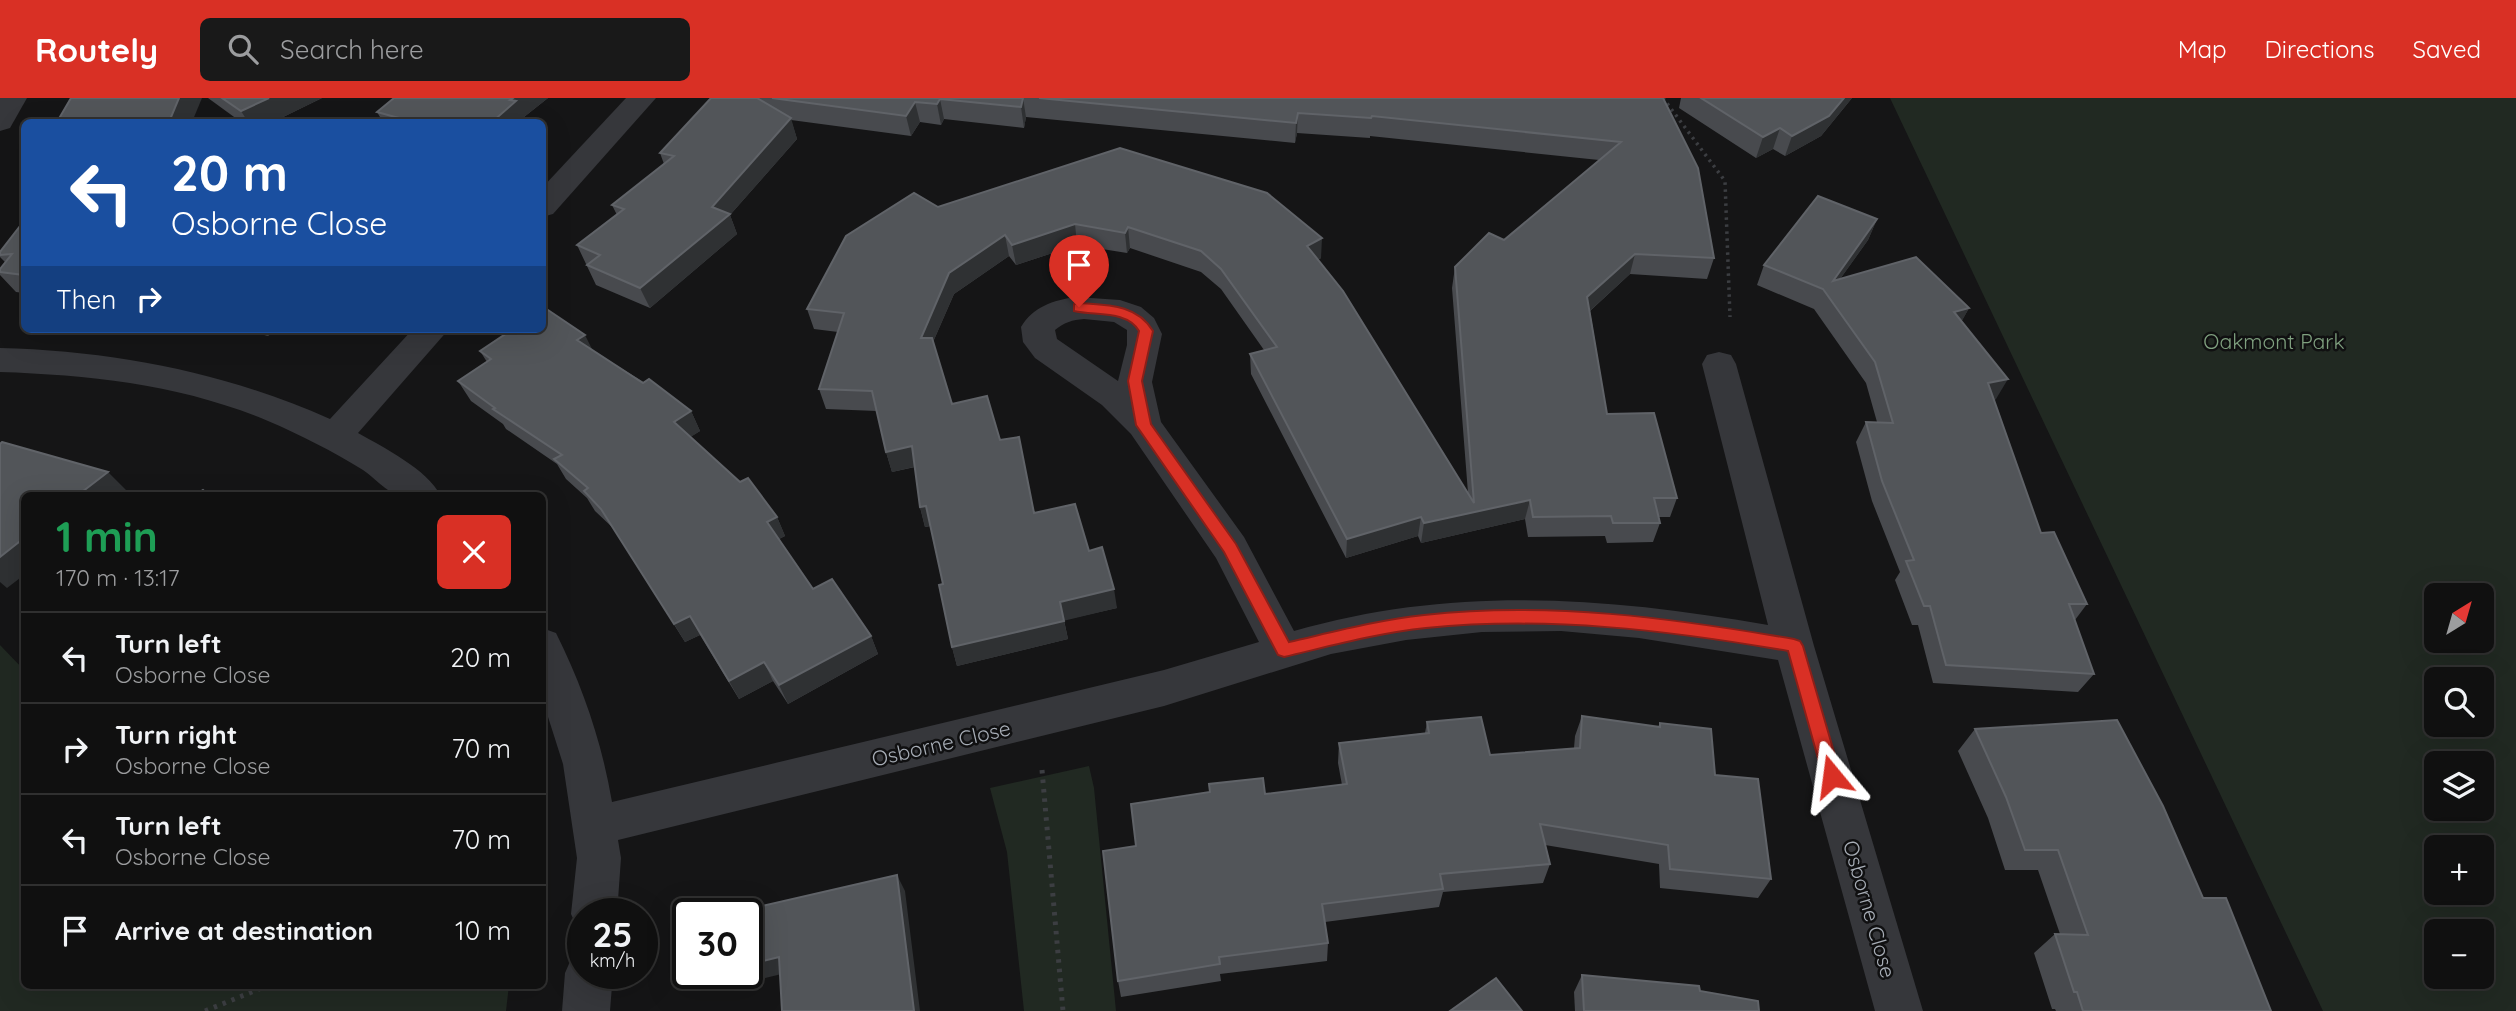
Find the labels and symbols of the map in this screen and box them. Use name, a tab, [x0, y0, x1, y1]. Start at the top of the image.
pin	[1049, 235, 1109, 307]
park label: Oakmont Park	[2203, 328, 2345, 354]
north arrow	[2424, 583, 2494, 653]
street label: Osborne Close	[869, 714, 1013, 772]
position arrow	[1795, 739, 1869, 813]
street label: Osborne Close	[1838, 837, 1902, 981]
speed limit sign: 30	[672, 898, 763, 989]

